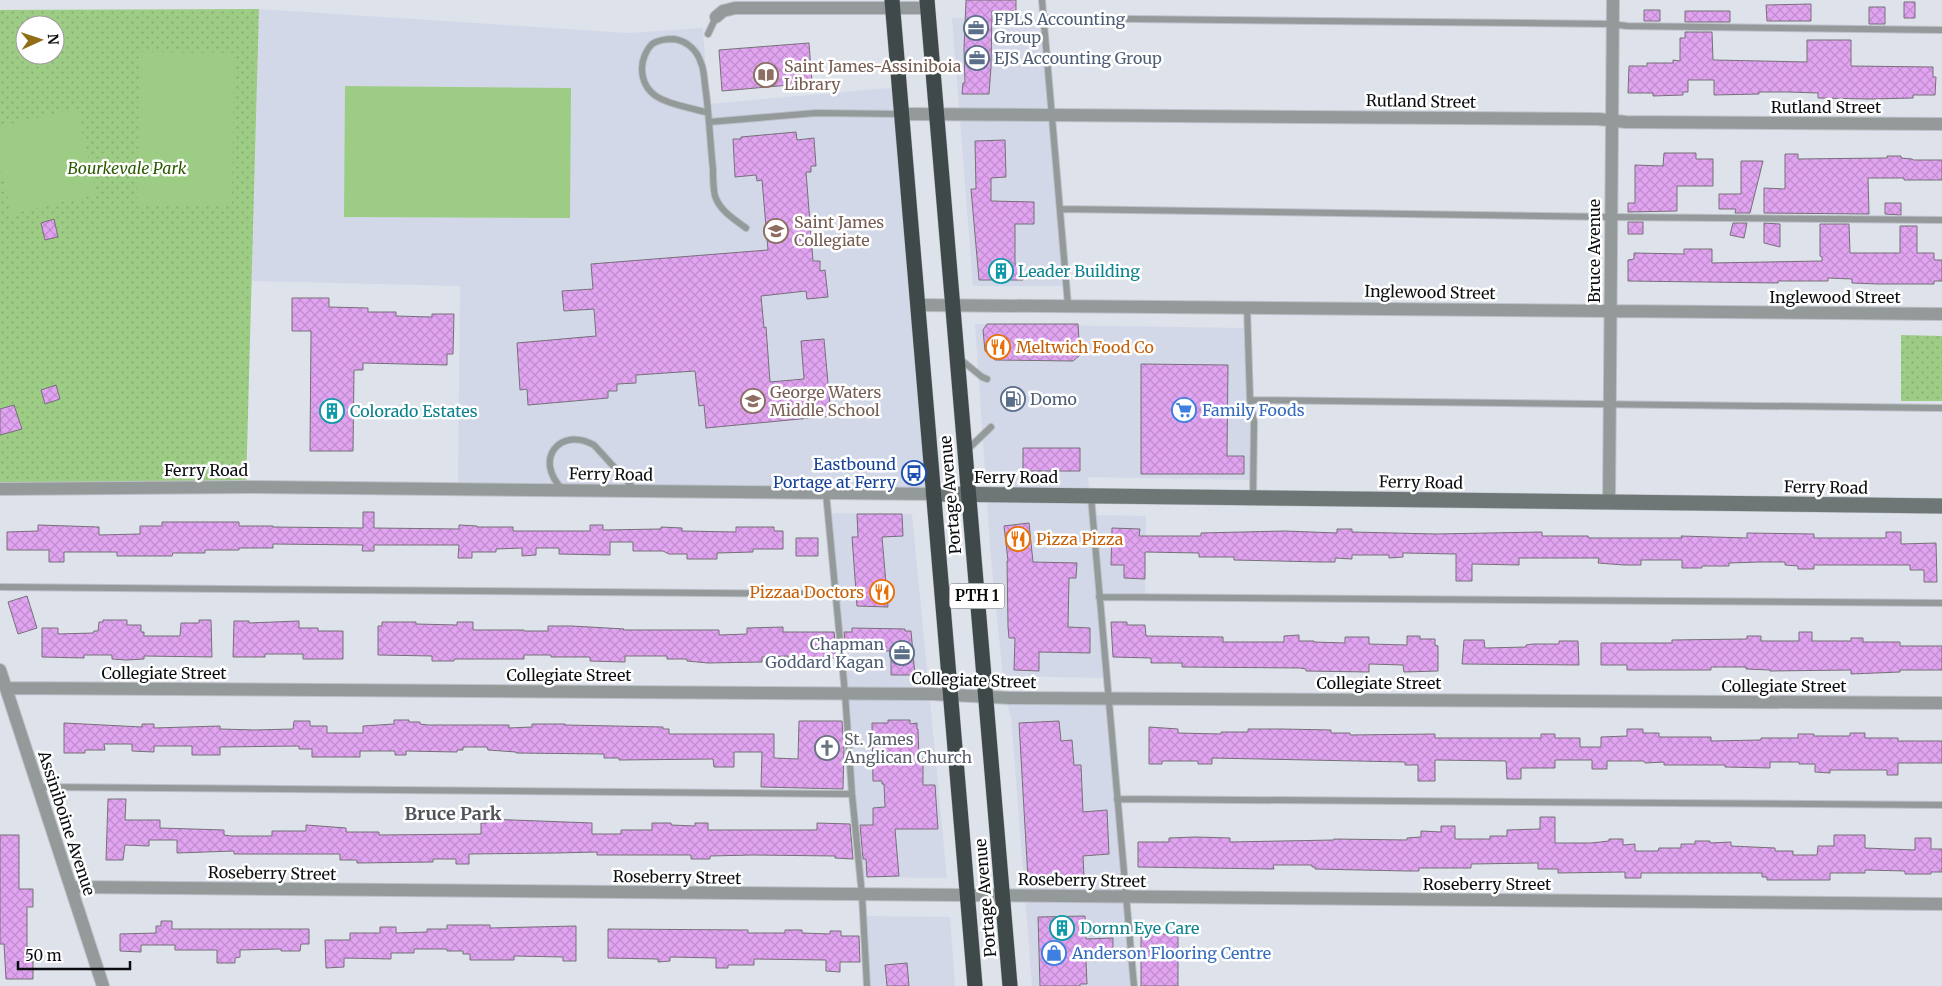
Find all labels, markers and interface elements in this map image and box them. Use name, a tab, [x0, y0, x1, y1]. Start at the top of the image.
place label: FPLS Accounting Group	[994, 9, 1126, 47]
north arrow	[15, 15, 65, 65]
office icon: FPLS Accounting Group	[963, 15, 989, 41]
text: N	[44, 33, 62, 45]
office icon: EJS Accounting Group	[964, 45, 990, 71]
place label: EJS Accounting Group	[994, 48, 1162, 68]
place label: Saint James-Assiniboia Library	[784, 56, 962, 94]
library icon: Saint James-Assiniboia Library	[753, 62, 779, 88]
street label: Rutland Street	[1366, 90, 1477, 112]
street label: Rutland Street	[1771, 97, 1882, 117]
park label: Bourkevale Park	[68, 158, 187, 178]
street label: Bruce Avenue	[1584, 199, 1604, 303]
place label: Saint James Collegiate	[794, 212, 884, 250]
school or university icon: Saint James Collegiate	[763, 218, 789, 244]
building icon: Leader Building	[988, 258, 1014, 284]
place label: Leader Building	[1018, 261, 1140, 281]
street label: Inglewood Street	[1364, 281, 1497, 303]
street label: Inglewood Street	[1769, 287, 1901, 307]
restaurant icon: Meltwich Food Co	[985, 334, 1011, 360]
place label: Meltwich Food Co	[1016, 337, 1154, 357]
place label: George Waters Middle School	[770, 382, 881, 420]
fuel station icon: Domo	[1000, 386, 1026, 412]
school or university icon: George Waters Middle School	[740, 388, 766, 414]
place label: Domo	[1030, 389, 1077, 409]
supermarket icon: Family Foods	[1171, 397, 1197, 423]
building icon: Colorado Estates	[319, 398, 345, 424]
place label: Family Foods	[1202, 400, 1305, 420]
place label: Colorado Estates	[350, 401, 478, 421]
street label: Portage Avenue	[935, 435, 965, 555]
place label: Eastbound Portage at Ferry	[773, 454, 897, 492]
street label: Ferry Road	[164, 460, 248, 480]
bus stop icon: Eastbound Portage at Ferry	[901, 460, 927, 486]
street label: Ferry Road	[569, 463, 654, 485]
street label: Ferry Road	[974, 467, 1058, 487]
street label: Ferry Road	[1379, 471, 1464, 493]
street label: Ferry Road	[1784, 476, 1869, 498]
restaurant icon: Pizza Pizza	[1005, 526, 1031, 552]
place label: Pizza Pizza	[1036, 529, 1124, 549]
restaurant icon: Pizzaa Doctors	[869, 579, 895, 605]
place label: Pizzaa Doctors	[749, 582, 864, 602]
road number: PTH 1	[950, 584, 1004, 608]
place label: Chapman Goddard Kagan	[765, 634, 884, 672]
office icon: Chapman Goddard Kagan	[889, 640, 915, 666]
street label: Collegiate Street	[101, 663, 227, 683]
street label: Collegiate Street	[506, 665, 632, 685]
street label: Collegiate Street	[911, 668, 1038, 692]
street label: Collegiate Street	[1316, 673, 1442, 693]
street label: Collegiate Street	[1721, 676, 1847, 696]
place label: St. James Anglican Church	[843, 729, 973, 767]
church icon: St. James Anglican Church	[814, 735, 840, 761]
street label: Assiniboine Avenue	[34, 747, 100, 898]
district label: Bruce Park	[405, 802, 502, 825]
street label: Portage Avenue	[970, 838, 1000, 958]
street label: Roseberry Street	[208, 862, 337, 884]
street label: Roseberry Street	[613, 866, 742, 888]
street label: Roseberry Street	[1018, 869, 1147, 891]
street label: Roseberry Street	[1423, 874, 1552, 894]
building icon: Dornn Eye Care	[1049, 915, 1075, 941]
place label: Dornn Eye Care	[1080, 918, 1199, 938]
scale bar	[18, 938, 130, 970]
shop icon: Anderson Flooring Centre	[1041, 940, 1067, 966]
place label: Anderson Flooring Centre	[1071, 943, 1271, 963]
text: 50 m	[25, 946, 62, 965]

